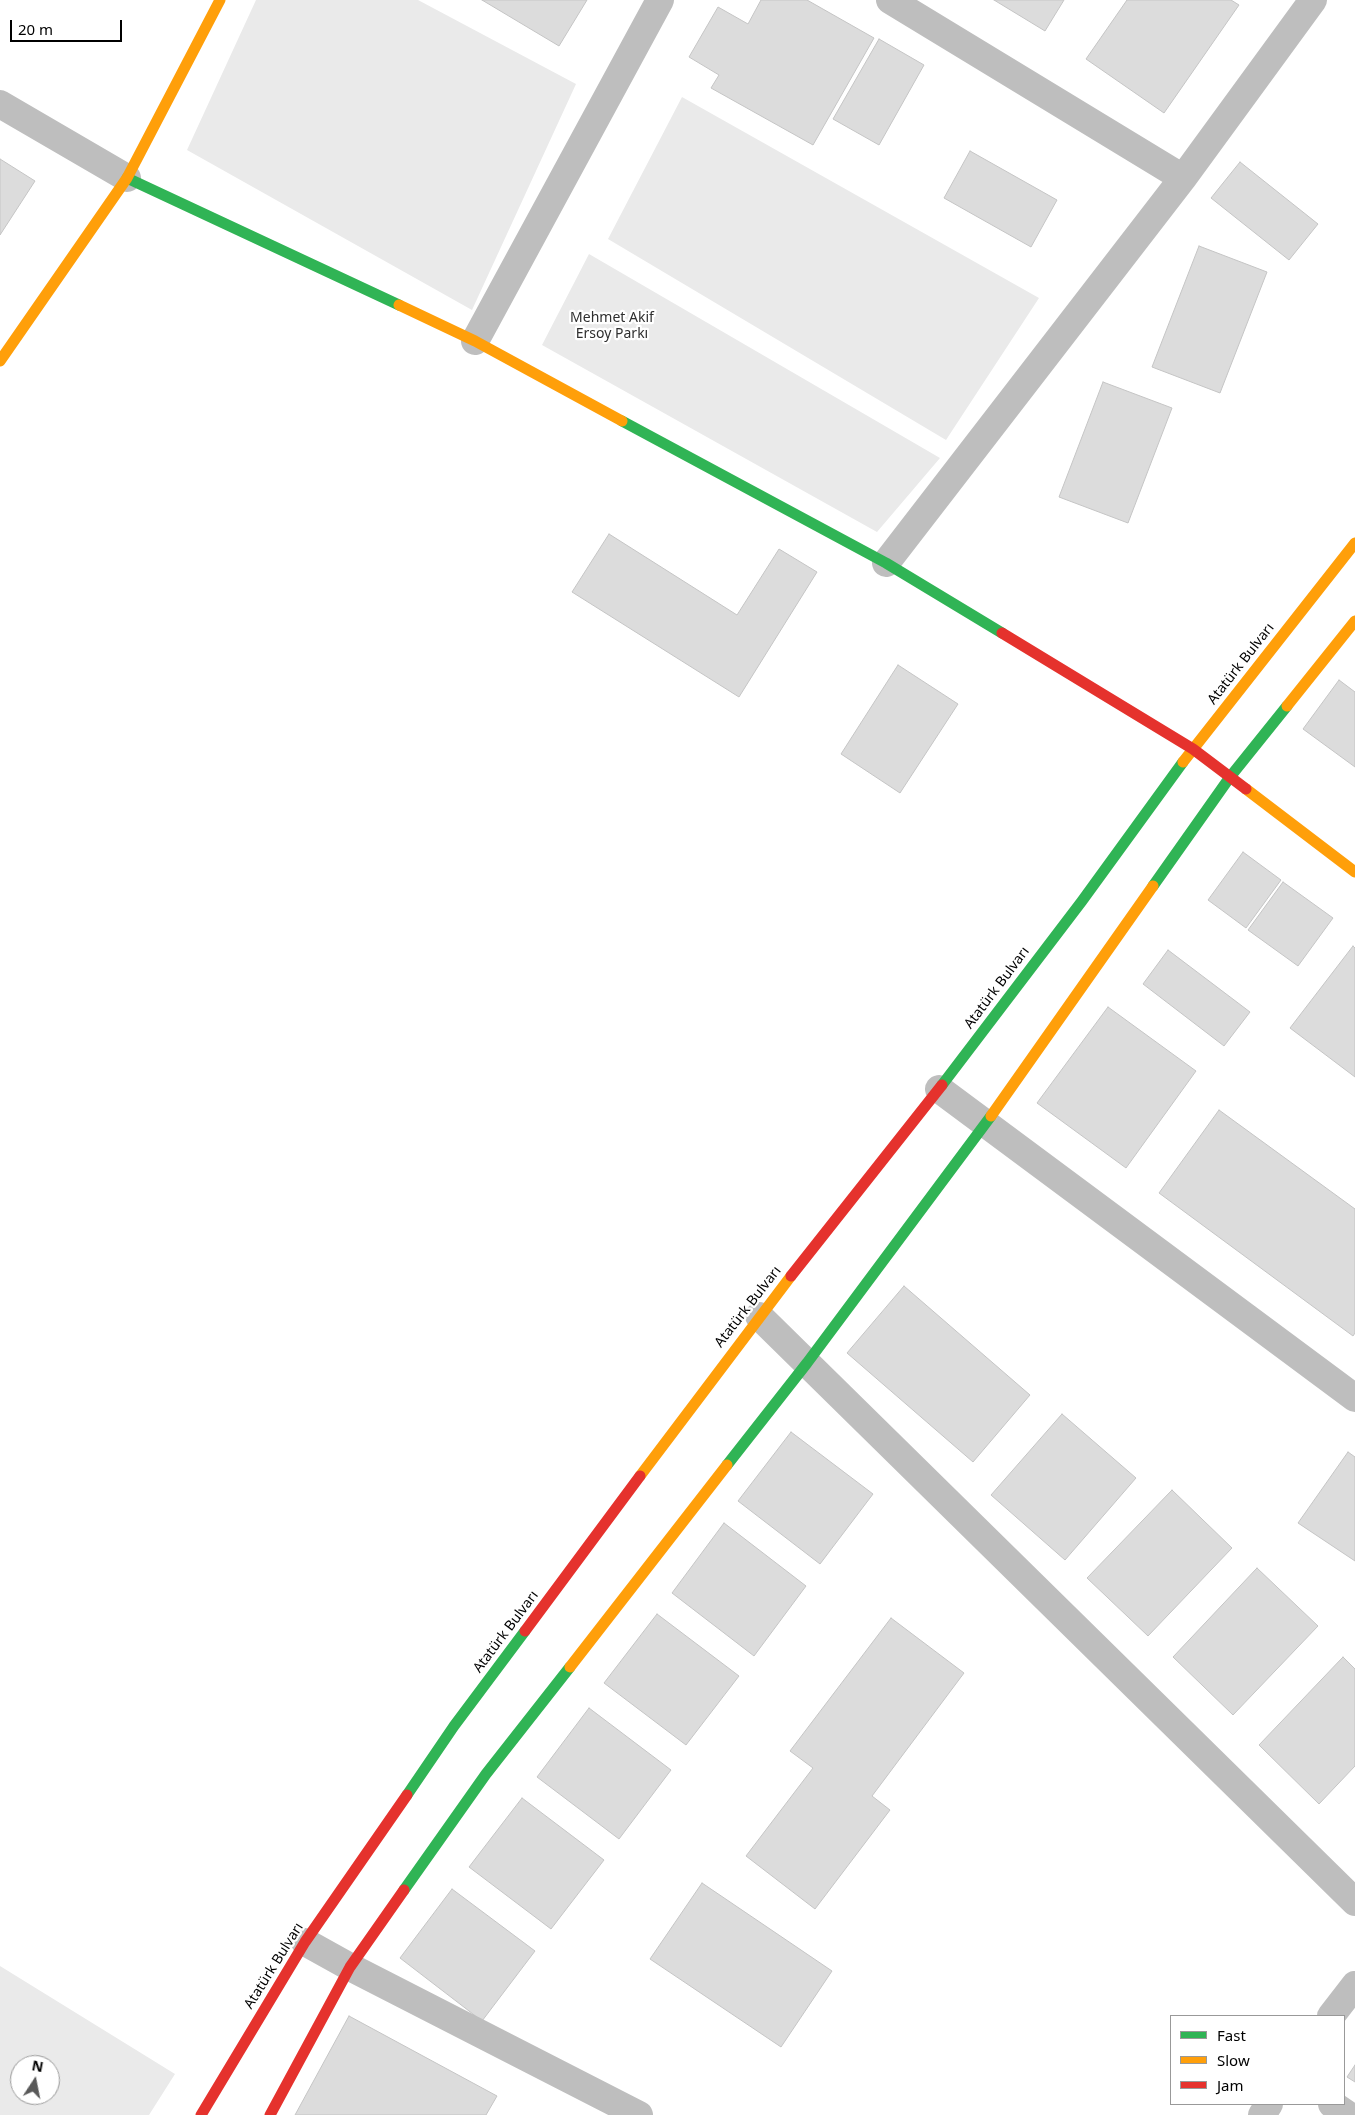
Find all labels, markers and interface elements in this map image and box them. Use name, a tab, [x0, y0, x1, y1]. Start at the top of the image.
scale bar	[12, 10, 125, 42]
text: 20 m	[18, 19, 53, 39]
park label: Mehmet Akif Ersoy Parkı	[570, 310, 654, 342]
street label: Atatürk Bulvarı	[1204, 620, 1278, 708]
street label: Atatürk Bulvarı	[961, 944, 1033, 1032]
street label: Atatürk Bulvarı	[711, 1263, 785, 1351]
street label: Atatürk Bulvarı	[470, 1588, 542, 1676]
street label: Atatürk Bulvarı	[241, 1920, 307, 2012]
legend	[1170, 2015, 1345, 2105]
text: Fast	[1217, 2025, 1246, 2045]
text: Slow	[1217, 2050, 1250, 2070]
north arrow	[10, 2055, 60, 2105]
text: N	[30, 2055, 45, 2076]
text: Jam	[1217, 2075, 1244, 2095]

